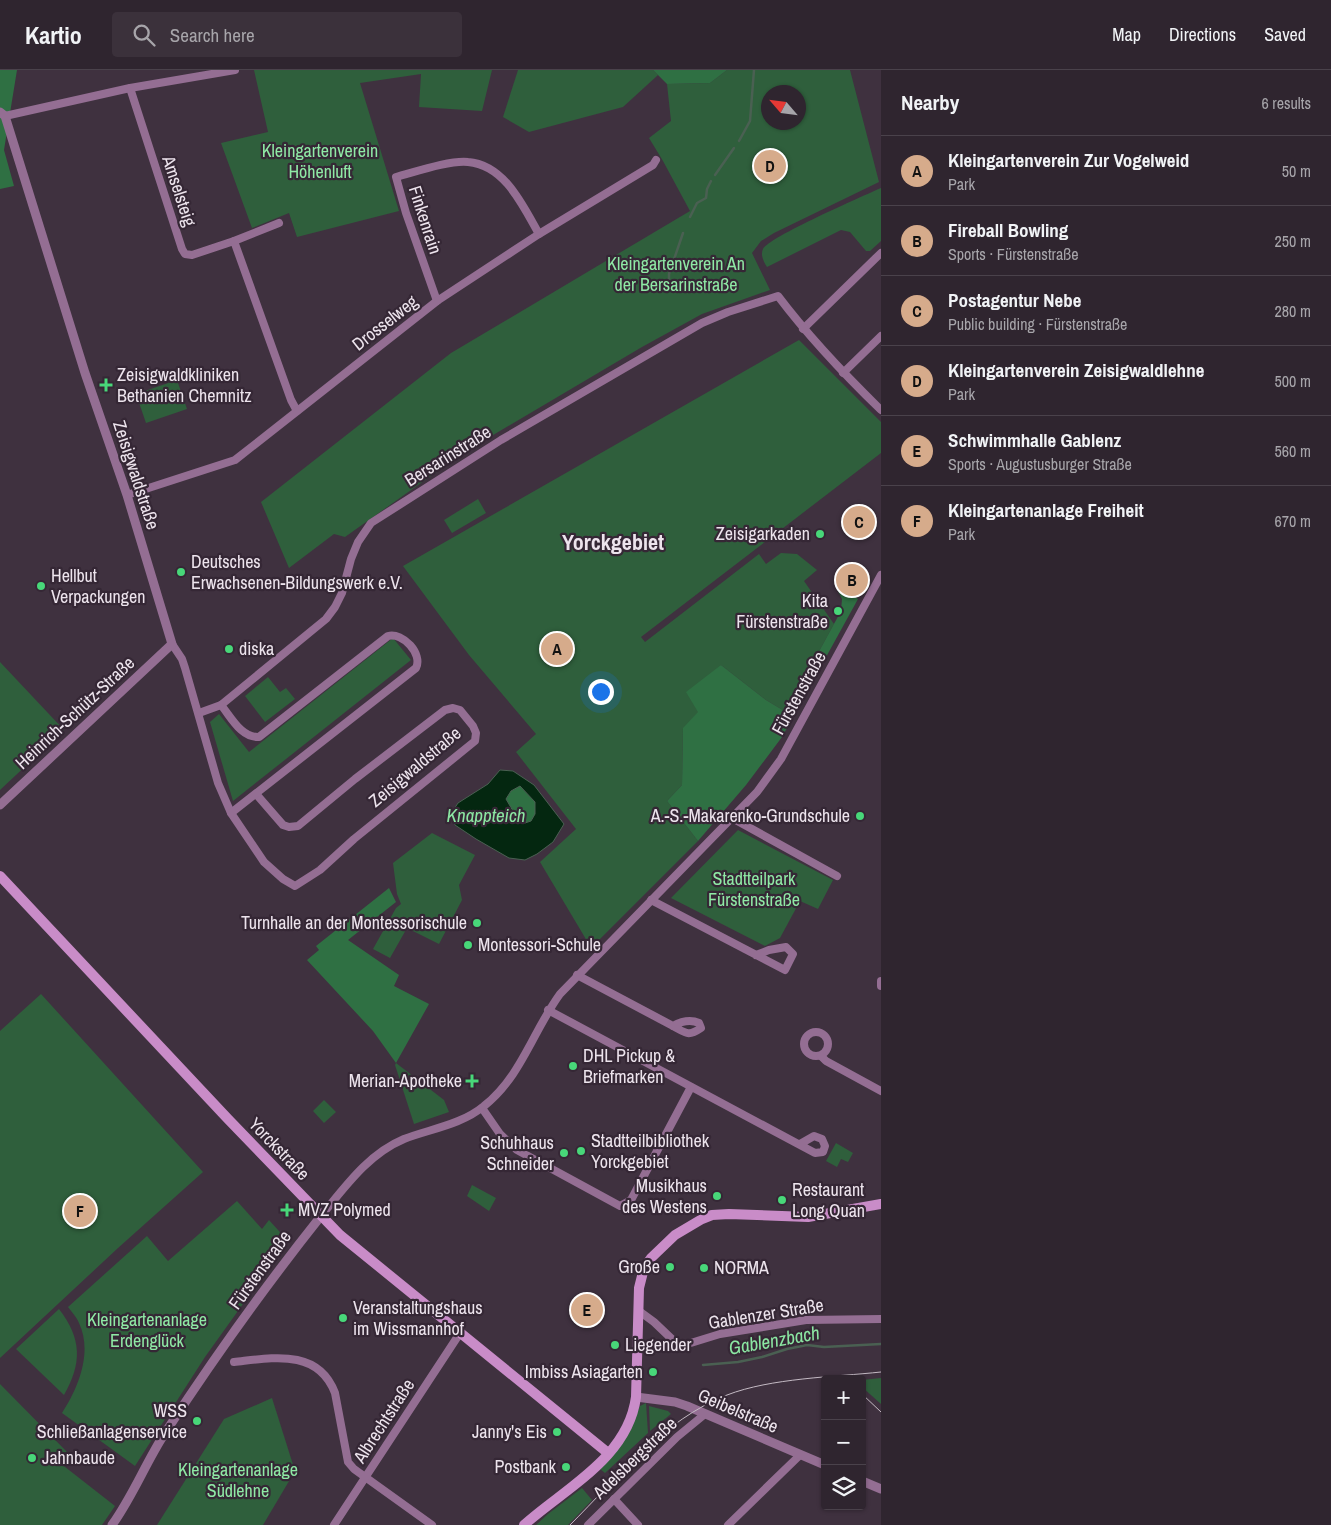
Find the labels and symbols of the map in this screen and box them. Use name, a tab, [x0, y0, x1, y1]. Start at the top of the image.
north arrow	[761, 85, 806, 130]
park label: Kleingartenverein Höhenluft	[262, 138, 378, 184]
pin: D	[754, 147, 786, 185]
street label: Amselsteig	[156, 151, 203, 230]
street label: Finkenrain	[403, 182, 448, 257]
park label: Kleingartenverein An der Bersarinstraße	[607, 251, 745, 297]
street label: Drosselweg	[347, 289, 423, 356]
place label: Zeisigwaldkliniken Bethanien Chemnitz	[117, 362, 252, 408]
marker: Zeisigwaldkliniken Bethanien Chemnitz	[99, 378, 113, 392]
street label: Zeisigwaldstraße	[107, 417, 166, 533]
street label: Bersarinstraße	[400, 419, 496, 492]
pin: C	[843, 503, 875, 541]
place label: Zeisigarkaden	[716, 521, 810, 546]
district label: Yorckgebiet	[562, 527, 664, 557]
marker: Zeisigarkaden	[814, 528, 826, 540]
place label: Deutsches Erwachsenen-Bildungswerk e.V.	[191, 549, 403, 595]
pin: B	[836, 561, 868, 599]
place label: Hellbut Verpackungen	[51, 563, 145, 609]
marker: Deutsches Erwachsenen-Bildungswerk e.V.	[175, 566, 187, 578]
marker: Hellbut Verpackungen	[35, 580, 47, 592]
place label: Kita Fürstenstraße	[736, 588, 828, 634]
marker: Kita Fürstenstraße	[832, 605, 844, 617]
pin: A	[541, 630, 573, 668]
place label: diska	[239, 636, 274, 661]
marker: diska	[223, 643, 235, 655]
street label: Fürstenstraße	[765, 647, 832, 739]
street label: Heinrich-Schütz-Straße	[9, 651, 140, 775]
your location	[588, 679, 614, 705]
street label: Zeisigwaldstraße	[363, 721, 466, 813]
water label: Knappteich	[447, 802, 525, 828]
place label: A.-S.-Makarenko-Grundschule	[650, 803, 850, 828]
marker: A.-S.-Makarenko-Grundschule	[854, 810, 866, 822]
park label: Stadtteilpark Fürstenstraße	[708, 866, 800, 912]
place label: Turnhalle an der Montessorischule	[241, 910, 467, 935]
marker: Turnhalle an der Montessorischule	[471, 917, 483, 929]
place label: Montessori-Schule	[478, 932, 601, 957]
marker: Montessori-Schule	[462, 939, 474, 951]
place label: DHL Pickup & Briefmarken	[583, 1043, 675, 1089]
marker: DHL Pickup & Briefmarken	[567, 1060, 579, 1072]
place label: Merian-Apotheke	[349, 1068, 462, 1093]
marker: Merian-Apotheke	[466, 1075, 478, 1087]
street label: Yorckstraße	[243, 1112, 316, 1186]
place label: Stadtteilbibliothek Yorckgebiet	[591, 1128, 710, 1174]
place label: Schuhhaus Schneider	[480, 1130, 554, 1176]
marker: Stadtteilbibliothek Yorckgebiet	[575, 1145, 587, 1157]
marker: Schuhhaus Schneider	[558, 1147, 570, 1159]
place label: Musikhaus des Westens	[622, 1173, 707, 1219]
place label: Restaurant Long Quan	[792, 1177, 865, 1223]
marker: Musikhaus des Westens	[711, 1190, 723, 1202]
pin: F	[64, 1192, 96, 1230]
marker: Restaurant Long Quan	[776, 1194, 788, 1206]
place label: MVZ Polymed	[298, 1197, 391, 1222]
marker: MVZ Polymed	[280, 1203, 294, 1217]
street label: Fürstenstraße	[222, 1225, 297, 1314]
place label: Große	[618, 1254, 660, 1279]
place label: NORMA	[714, 1255, 769, 1280]
marker: Große	[664, 1261, 676, 1273]
marker: NORMA	[698, 1262, 710, 1274]
pin: E	[571, 1291, 603, 1329]
street label: Gablenzer Straße	[706, 1292, 825, 1335]
place label: Veranstaltungshaus im Wissmannhof	[353, 1295, 483, 1341]
park label: Kleingartenanlage Erdenglück	[87, 1307, 207, 1353]
marker: Veranstaltungshaus im Wissmannhof	[337, 1312, 349, 1324]
water label: Gablenzbach	[727, 1319, 821, 1361]
place label: Liegender	[625, 1332, 692, 1357]
marker: Liegender	[609, 1339, 621, 1351]
place label: Imbiss Asiagarten	[525, 1359, 643, 1384]
marker: Imbiss Asiagarten	[647, 1366, 659, 1378]
street label: Albrechtstraße	[346, 1374, 420, 1469]
street label: Geibelstraße	[694, 1382, 782, 1439]
place label: WSS Schließanlagenservice	[37, 1398, 187, 1444]
street label: Adelsbergstraße	[586, 1411, 682, 1505]
marker: WSS Schließanlagenservice	[191, 1415, 203, 1427]
place label: Janny's Eis	[472, 1419, 547, 1444]
marker: Janny's Eis	[551, 1426, 563, 1438]
place label: Jahnbaude	[42, 1445, 115, 1470]
marker: Jahnbaude	[26, 1452, 38, 1464]
place label: Postbank	[494, 1454, 557, 1479]
park label: Kleingartenanlage Südlehne	[178, 1457, 298, 1503]
marker: Postbank	[560, 1461, 572, 1473]

